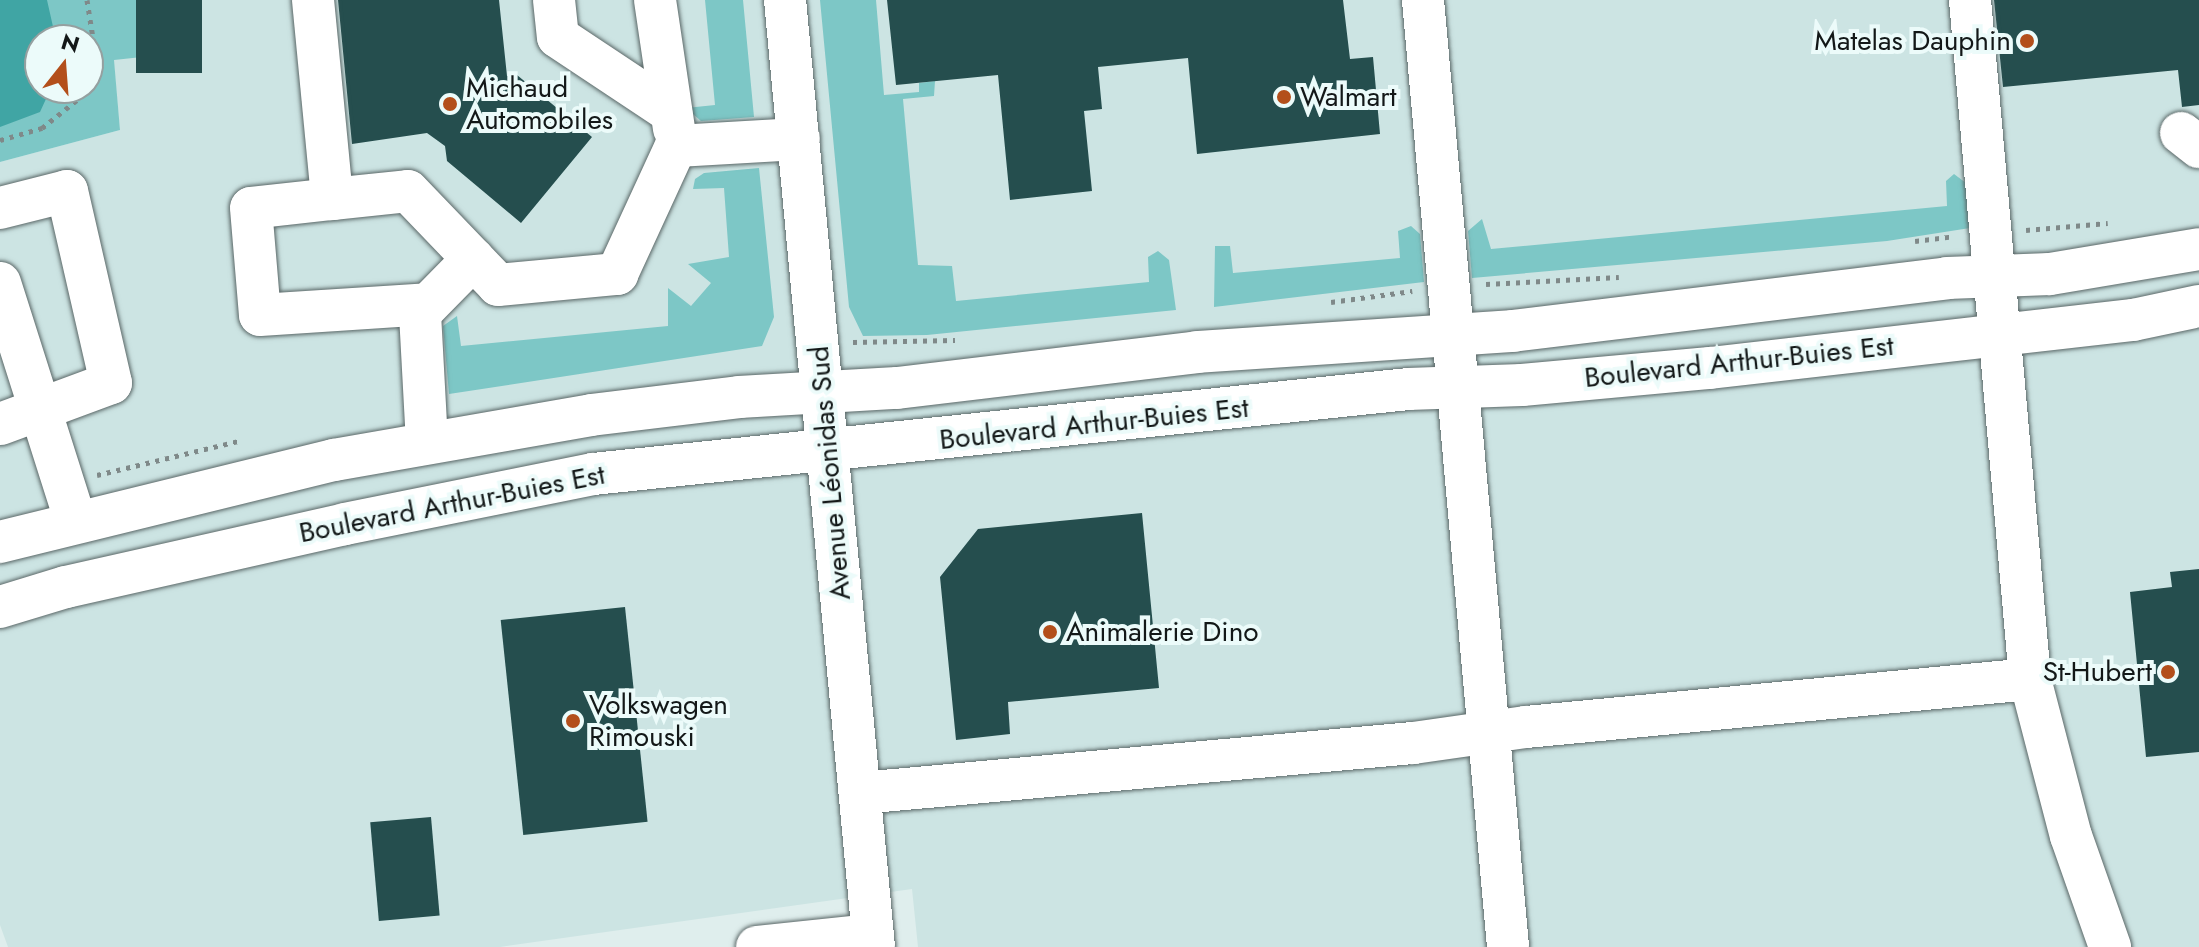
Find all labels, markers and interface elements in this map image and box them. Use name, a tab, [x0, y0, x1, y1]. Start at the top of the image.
north arrow	[24, 24, 104, 104]
place label: Matelas Dauphin	[1814, 24, 2011, 58]
text: N	[57, 25, 83, 61]
marker: Matelas Dauphin	[2018, 32, 2036, 50]
place label: Michaud Automobiles	[466, 71, 613, 137]
place label: Walmart	[1300, 80, 1396, 114]
marker: Walmart	[1275, 88, 1293, 106]
marker: Michaud Automobiles	[441, 95, 459, 113]
street label: Boulevard Arthur-Buies Est	[1583, 329, 1895, 395]
street label: Avenue Léonidas Sud	[802, 345, 858, 601]
street label: Boulevard Arthur-Buies Est	[938, 391, 1250, 457]
street label: Boulevard Arthur-Buies Est	[296, 458, 608, 550]
place label: Animalerie Dino	[1066, 615, 1259, 649]
marker: Animalerie Dino	[1041, 623, 1059, 641]
place label: St-Hubert	[2043, 655, 2152, 689]
marker: St-Hubert	[2159, 663, 2177, 681]
place label: Volkswagen Rimouski	[589, 688, 728, 754]
marker: Volkswagen Rimouski	[564, 712, 582, 730]

